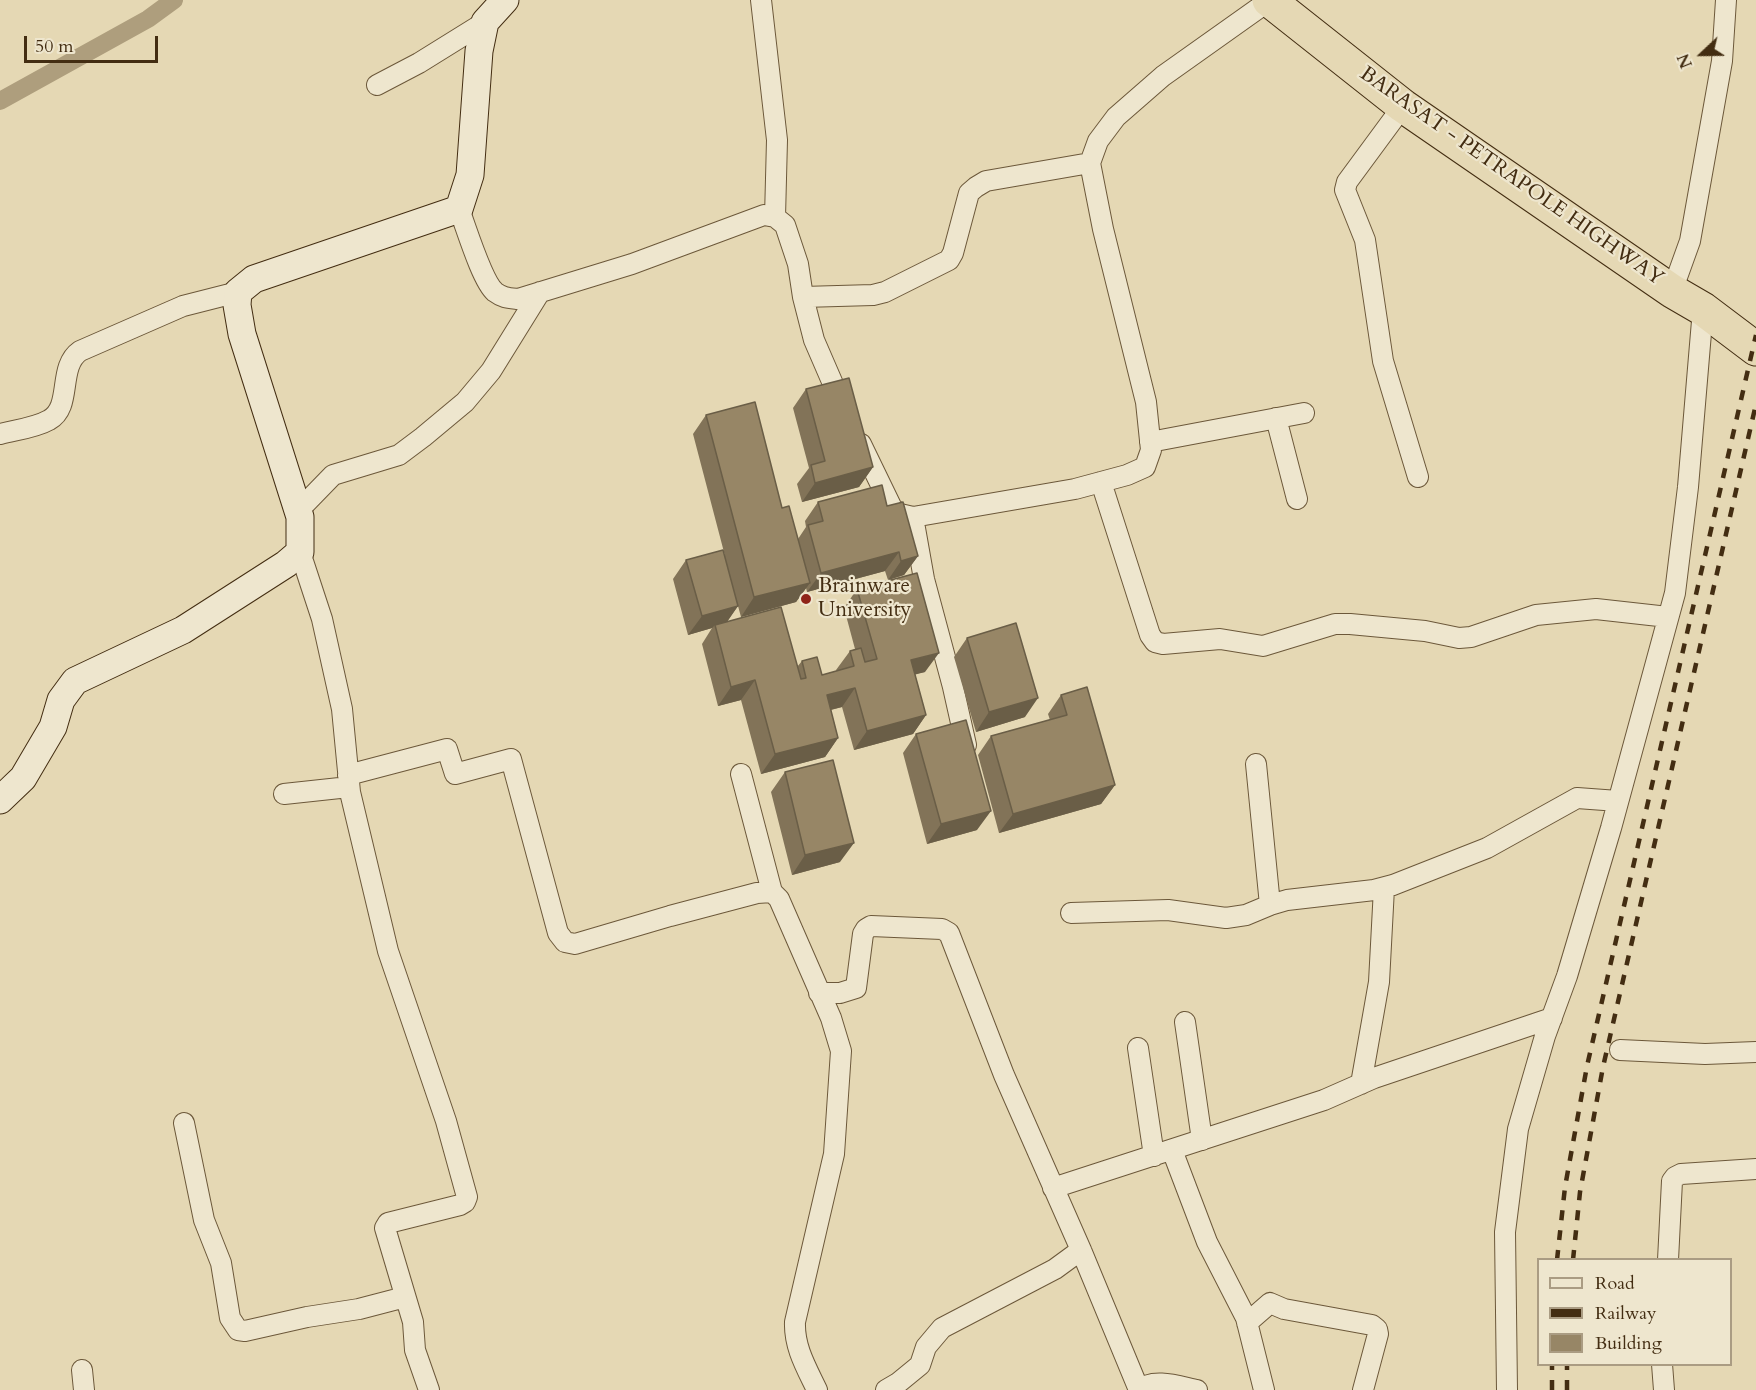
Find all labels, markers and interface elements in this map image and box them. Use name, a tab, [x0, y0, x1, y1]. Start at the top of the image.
scale bar	[27, 24, 160, 62]
north arrow	[1672, 24, 1732, 84]
text: 50 m	[35, 34, 74, 59]
text: N	[1673, 50, 1698, 71]
street label: BARASAT - PETRAPOLE HIGHWAY	[1354, 62, 1668, 292]
place label: Brainware University	[818, 574, 911, 624]
marker: Brainware University	[799, 592, 813, 606]
legend	[1537, 1258, 1732, 1366]
text: Road	[1595, 1271, 1635, 1296]
text: Railway	[1595, 1301, 1657, 1326]
text: Building	[1595, 1331, 1662, 1356]

